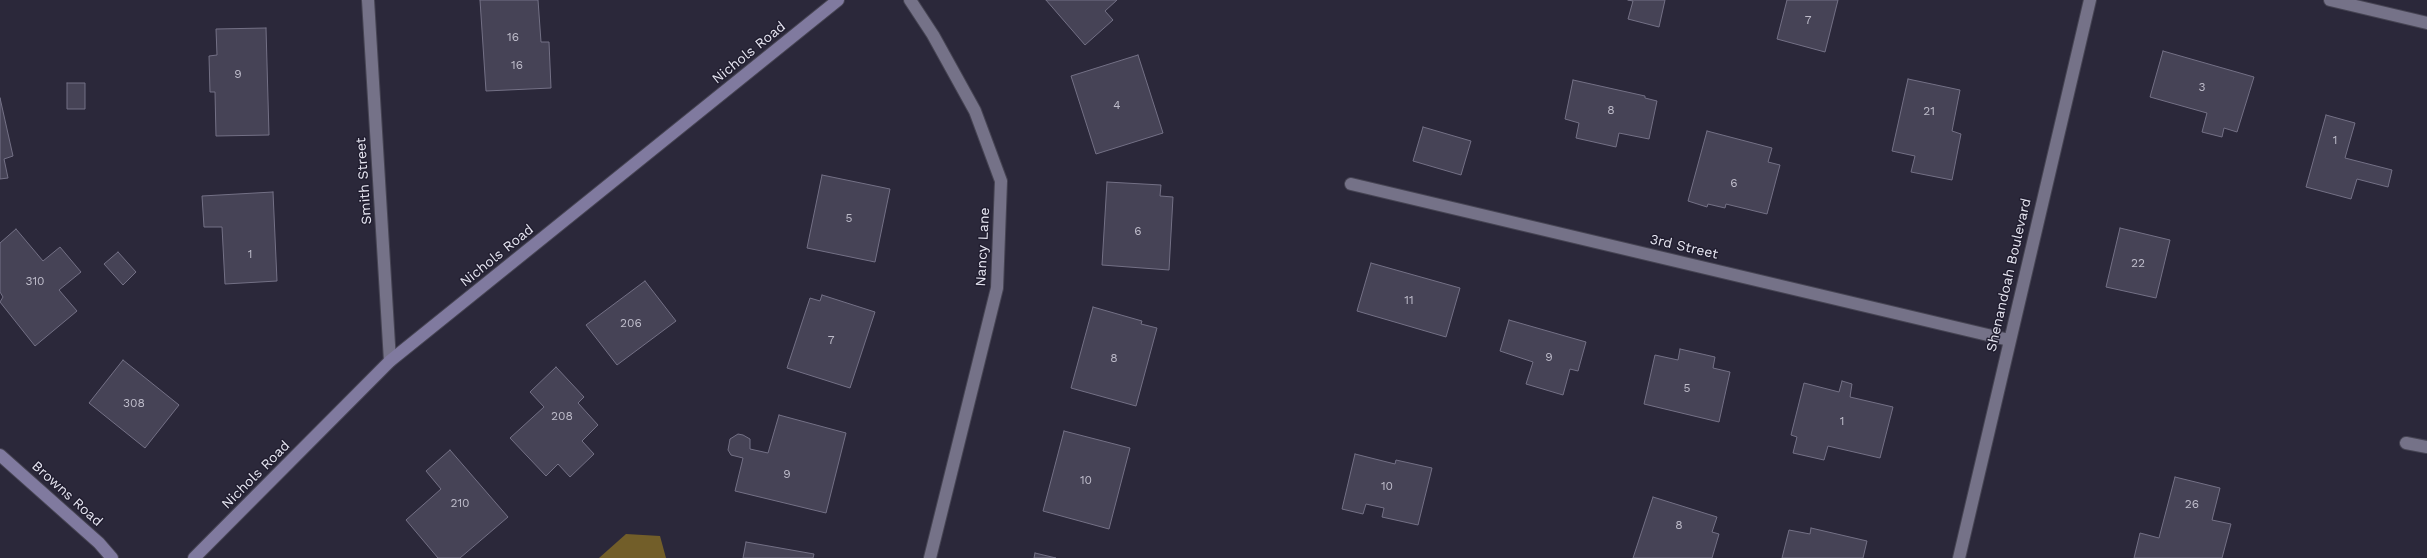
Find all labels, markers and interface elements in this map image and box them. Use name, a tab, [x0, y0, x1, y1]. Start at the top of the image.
house number: 7	[1805, 13, 1811, 27]
street label: Nichols Road	[709, 18, 789, 88]
house number: 16	[507, 30, 519, 44]
house number: 16	[511, 58, 523, 72]
house number: 9	[234, 67, 242, 81]
house number: 3	[2199, 80, 2205, 94]
house number: 4	[1113, 98, 1121, 112]
house number: 8	[1607, 103, 1615, 117]
house number: 21	[1923, 104, 1935, 118]
house number: 1	[2333, 133, 2337, 147]
street label: Smith Street	[353, 137, 375, 225]
house number: 6	[1730, 176, 1738, 190]
street label: Shenandoah Boulevard	[1983, 197, 2035, 353]
street label: Nancy Lane	[973, 207, 993, 287]
house number: 5	[846, 211, 852, 225]
street label: Nichols Road	[457, 221, 537, 291]
house number: 6	[1134, 224, 1142, 238]
street label: 3rd Street	[1648, 231, 1720, 263]
house number: 1	[248, 247, 252, 261]
house number: 22	[2131, 256, 2145, 270]
house number: 310	[25, 274, 45, 288]
house number: 11	[1404, 293, 1414, 307]
house number: 206	[620, 316, 642, 330]
house number: 7	[828, 333, 834, 347]
house number: 9	[1545, 350, 1553, 364]
house number: 8	[1110, 351, 1118, 365]
house number: 5	[1684, 381, 1690, 395]
house number: 308	[123, 396, 145, 410]
house number: 208	[551, 409, 573, 423]
house number: 1	[1840, 414, 1844, 428]
street label: Nichols Road	[218, 437, 294, 513]
street label: Browns Road	[28, 458, 106, 530]
house number: 9	[783, 467, 791, 481]
house number: 10	[1080, 473, 1092, 487]
house number: 10	[1381, 479, 1393, 493]
house number: 210	[450, 496, 470, 510]
house number: 26	[2185, 497, 2199, 511]
house number: 8	[1675, 518, 1683, 532]

